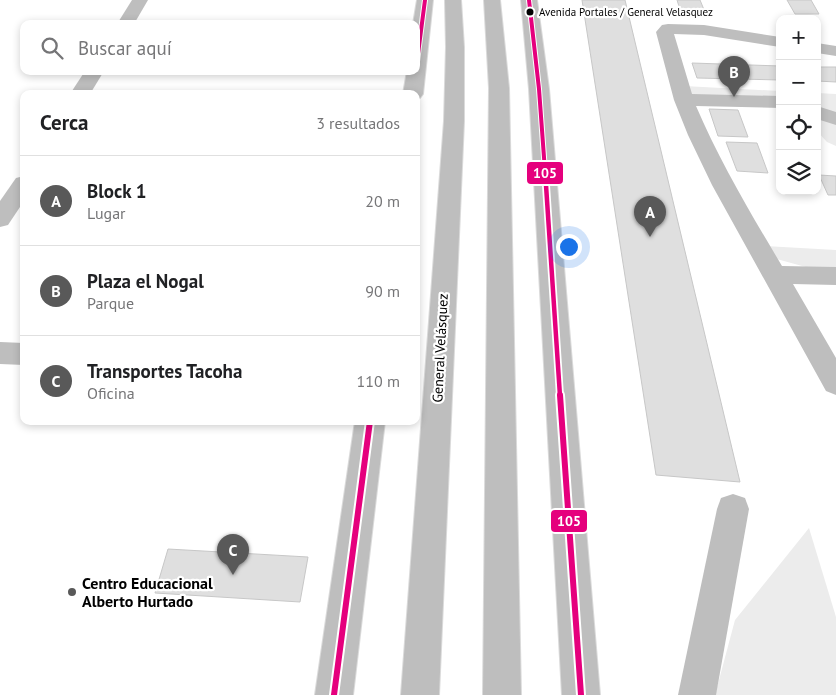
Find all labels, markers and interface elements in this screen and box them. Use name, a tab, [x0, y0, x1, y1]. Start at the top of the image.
place label: Avenida Portales / General Velasquez	[539, 5, 713, 19]
marker: Avenida Portales / General Velasquez	[525, 7, 535, 17]
map controls	[776, 15, 821, 195]
button: +	[776, 15, 821, 60]
search box	[20, 20, 420, 75]
icon: search	[38, 34, 66, 62]
text: Buscar aquí	[78, 36, 172, 60]
pin: B	[718, 56, 750, 97]
button: −	[776, 60, 821, 105]
button: locate	[776, 105, 821, 150]
text: Cerca	[40, 109, 89, 136]
text: 3 resultados	[316, 113, 400, 133]
button: layers	[776, 150, 821, 195]
line badge: 105	[526, 161, 564, 185]
text: 105	[533, 164, 557, 182]
text: Block 1	[87, 179, 147, 203]
text: A	[51, 191, 61, 211]
text: 20 m	[365, 191, 400, 211]
pin: A	[634, 196, 666, 237]
text: Lugar	[87, 203, 126, 223]
your location	[556, 234, 582, 260]
text: Plaza el Nogal	[87, 269, 204, 293]
text: B	[51, 281, 61, 301]
text: 90 m	[365, 281, 400, 301]
text: Parque	[87, 293, 134, 313]
street label: General Velásquez	[428, 293, 452, 403]
text: Transportes Tacoha	[87, 359, 242, 383]
text: C	[52, 371, 60, 391]
text: 110 m	[357, 371, 400, 391]
text: Oficina	[87, 383, 135, 403]
line badge: 105	[550, 509, 588, 533]
text: 105	[557, 512, 581, 530]
pin: C	[217, 534, 249, 575]
place label: Centro Educacional Alberto Hurtado	[82, 573, 213, 611]
marker: Centro Educacional Alberto Hurtado	[66, 586, 78, 598]

